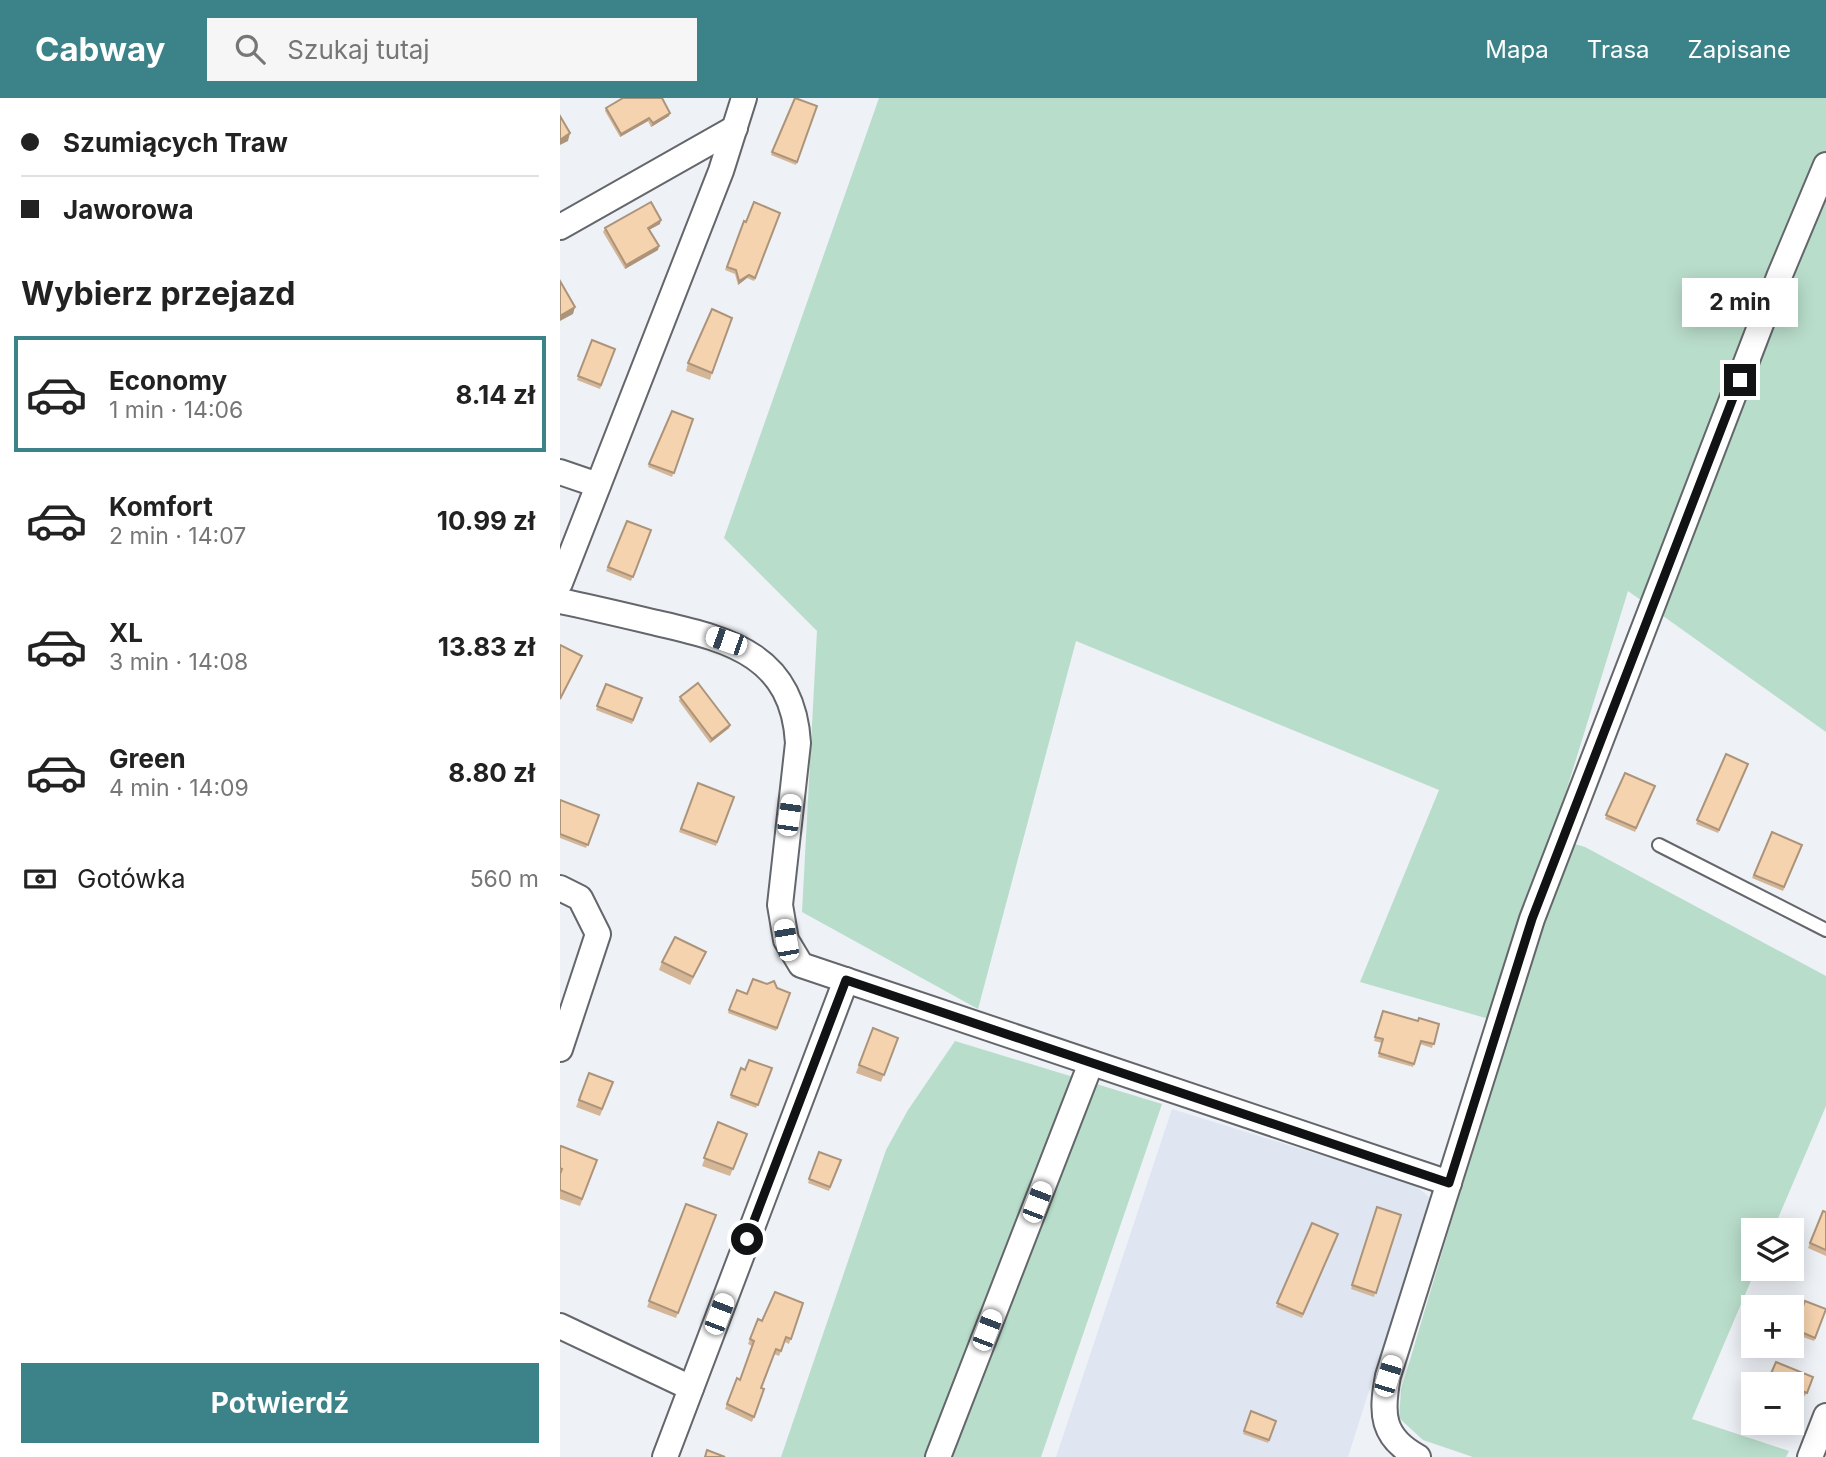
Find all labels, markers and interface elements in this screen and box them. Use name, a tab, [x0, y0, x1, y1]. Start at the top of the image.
search box	[207, 18, 697, 81]
text: Cabway	[35, 29, 165, 69]
icon: search	[231, 30, 269, 68]
text: Szukaj tutaj	[287, 34, 430, 65]
text: Mapa	[1485, 35, 1549, 64]
text: Trasa	[1587, 35, 1650, 64]
text: Zapisane	[1688, 35, 1791, 64]
text: Szumiących Traw	[63, 127, 288, 158]
text: Jaworowa	[63, 194, 194, 225]
text: Wybierz przejazd	[21, 274, 295, 313]
callout: 2 min	[1682, 278, 1798, 328]
text: 2 min	[1709, 288, 1771, 316]
icon: car	[25, 363, 88, 426]
route end	[1724, 364, 1756, 396]
text: Economy	[109, 365, 227, 396]
text: 8.14 zł	[455, 379, 535, 410]
text: 1 min · 14:06	[109, 396, 243, 424]
icon: car	[25, 489, 88, 552]
text: Komfort	[109, 491, 213, 522]
text: 10.99 zł	[437, 505, 535, 536]
text: 2 min · 14:07	[109, 522, 246, 550]
icon: car	[25, 615, 88, 678]
text: XL	[109, 617, 143, 648]
car	[703, 624, 750, 658]
text: 13.83 zł	[438, 631, 535, 662]
text: 3 min · 14:08	[109, 648, 248, 676]
icon: car	[25, 741, 88, 804]
text: Green	[109, 743, 186, 774]
text: 8.80 zł	[448, 757, 535, 788]
text: 4 min · 14:09	[109, 774, 249, 802]
car	[776, 793, 803, 837]
icon: cash	[21, 860, 59, 898]
text: Gotówka	[77, 863, 186, 894]
text: 560 m	[470, 865, 539, 893]
car	[773, 917, 800, 963]
car	[1020, 1179, 1055, 1225]
map controls	[1741, 1218, 1804, 1435]
button: layers	[1741, 1218, 1804, 1281]
route start	[731, 1223, 763, 1255]
car	[702, 1291, 737, 1337]
button: +	[1741, 1295, 1804, 1358]
car	[970, 1307, 1005, 1353]
car	[1372, 1353, 1405, 1399]
button: Potwierdź	[21, 1363, 539, 1443]
button: −	[1741, 1372, 1804, 1435]

